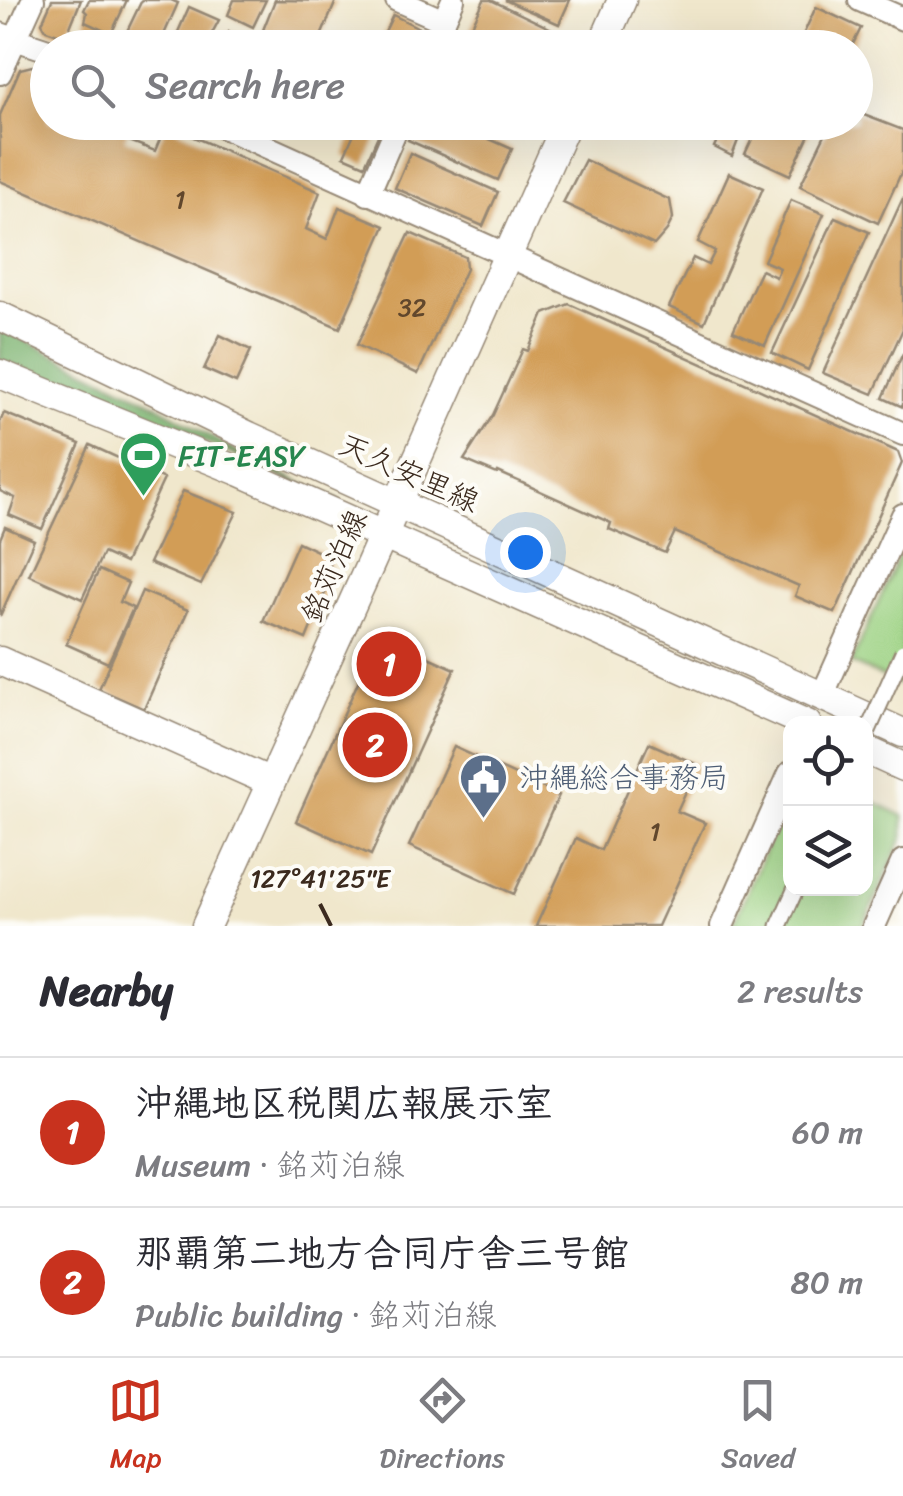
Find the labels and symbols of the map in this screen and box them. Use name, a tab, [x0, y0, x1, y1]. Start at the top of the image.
house number: 1	[175, 177, 185, 222]
house number: 32	[398, 285, 426, 330]
street label: 天久安里線	[330, 418, 488, 528]
place label: FIT-EASY	[178, 429, 307, 483]
sports icon: FIT-EASY	[117, 430, 169, 498]
street label: 銘苅泊線	[285, 500, 383, 632]
your location	[500, 527, 551, 578]
pin: 1	[356, 626, 422, 702]
pin: 2	[342, 708, 408, 782]
place label: 沖縄総合事務局	[519, 751, 729, 805]
public building icon: 沖縄総合事務局	[458, 752, 510, 820]
house number: 1	[650, 809, 660, 854]
text: 127°41'25"E	[250, 856, 392, 901]

